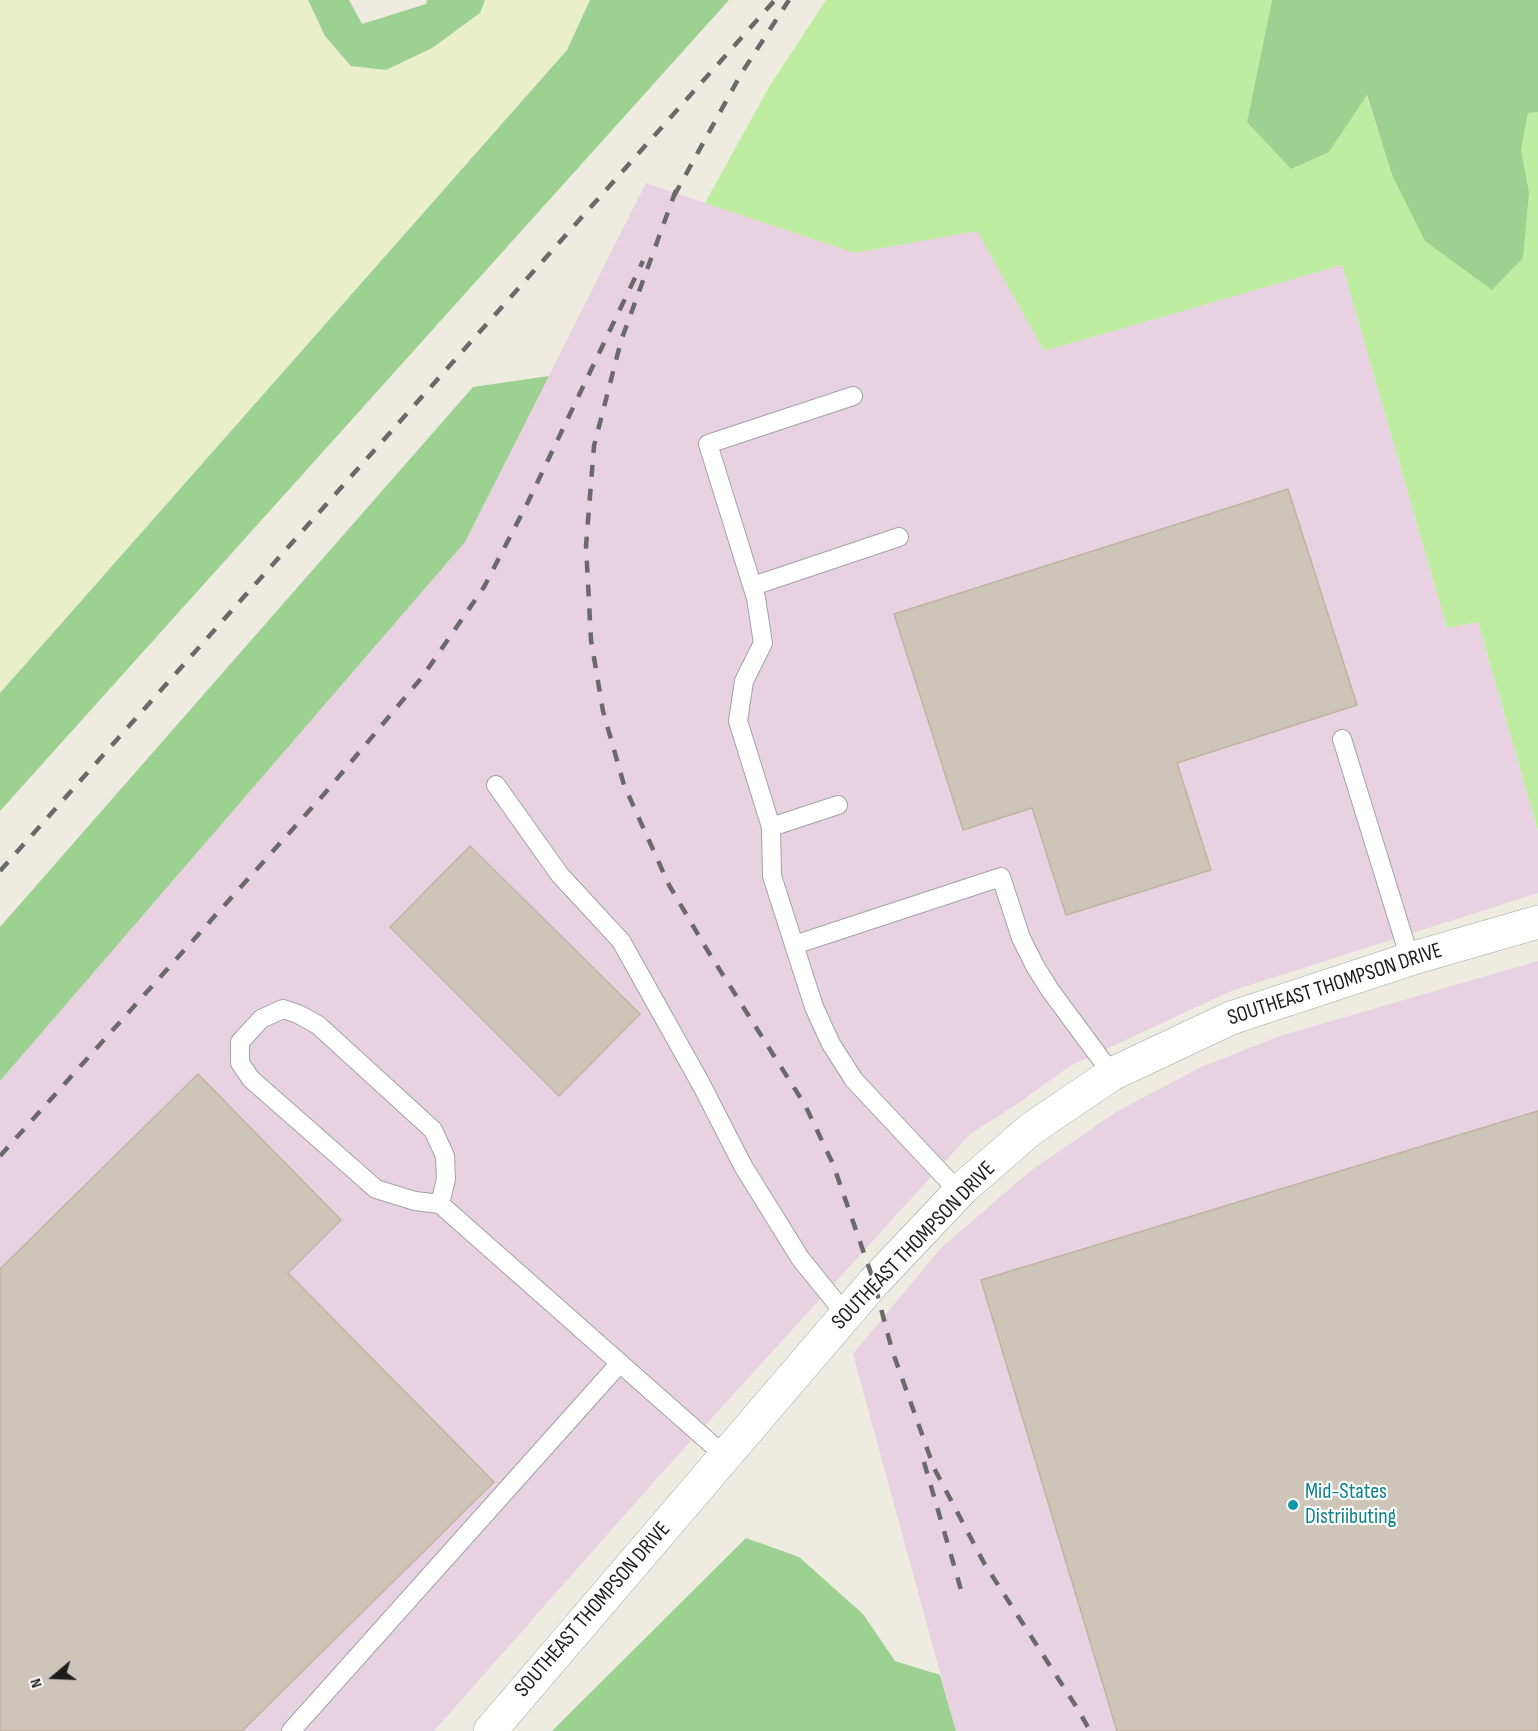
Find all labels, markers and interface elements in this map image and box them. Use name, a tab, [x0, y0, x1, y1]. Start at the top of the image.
street label: SOUTHEAST THOMPSON DRIVE	[1224, 938, 1446, 1032]
street label: SOUTHEAST THOMPSON DRIVE	[827, 1156, 1001, 1336]
place label: Mid-States Distriibuting	[1305, 1479, 1396, 1530]
marker: Mid-States Distriibuting	[1286, 1498, 1300, 1512]
street label: SOUTHEAST THOMPSON DRIVE	[510, 1517, 676, 1703]
north arrow	[24, 1647, 84, 1707]
text: N	[26, 1676, 47, 1690]

